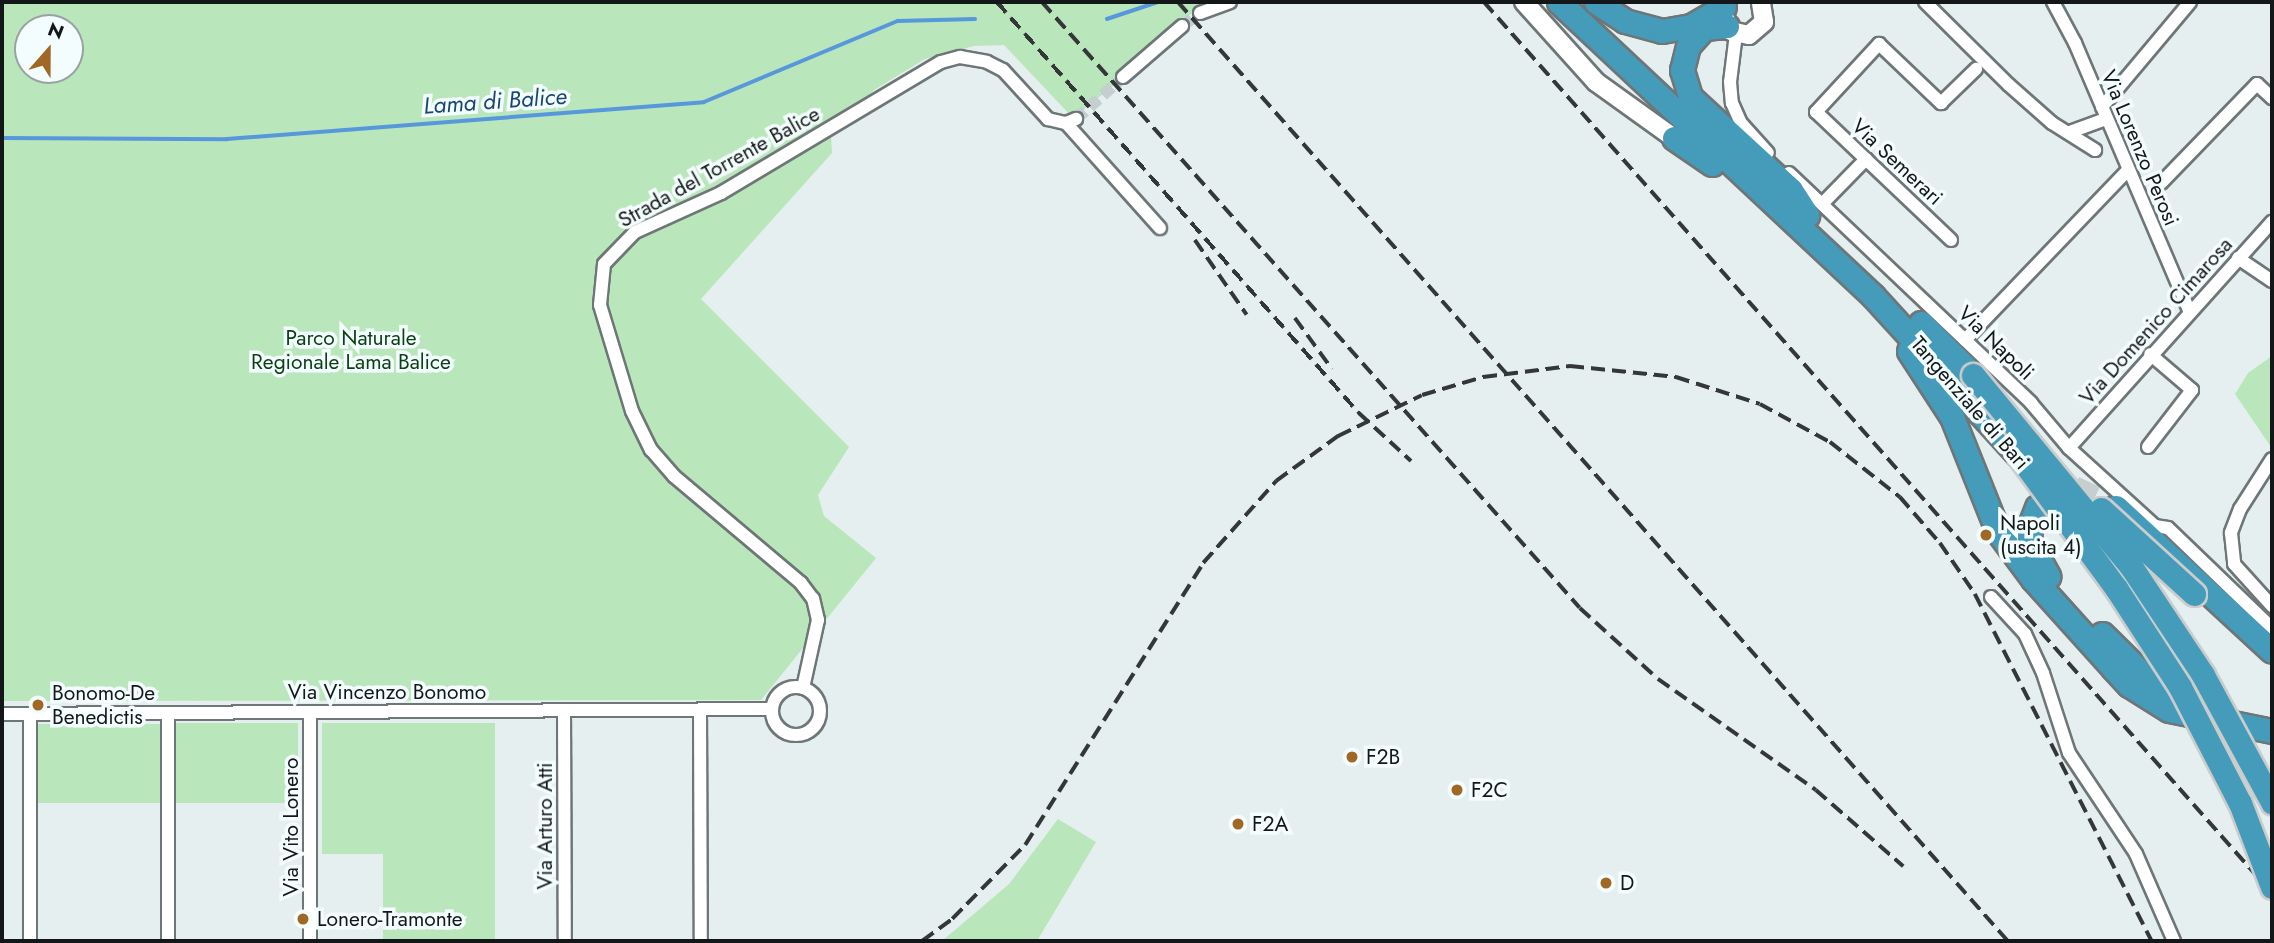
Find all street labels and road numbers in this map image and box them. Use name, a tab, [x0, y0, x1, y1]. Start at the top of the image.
street label: Via Lorenzo Perosi	[2096, 66, 2184, 230]
street label: Strada del Torrente Balice	[614, 101, 824, 233]
street label: Via Semerari	[1846, 113, 1948, 211]
street label: Via Domenico Cimarosa	[2074, 232, 2238, 410]
street label: Via Napoli	[1953, 301, 2039, 385]
street label: Tangenziale di Bari	[1905, 331, 2035, 475]
street label: Via Vincenzo Bonomo	[288, 679, 486, 705]
street label: Via Vito Lonero	[278, 758, 304, 896]
street label: Via Arturo Atti	[532, 763, 558, 889]

